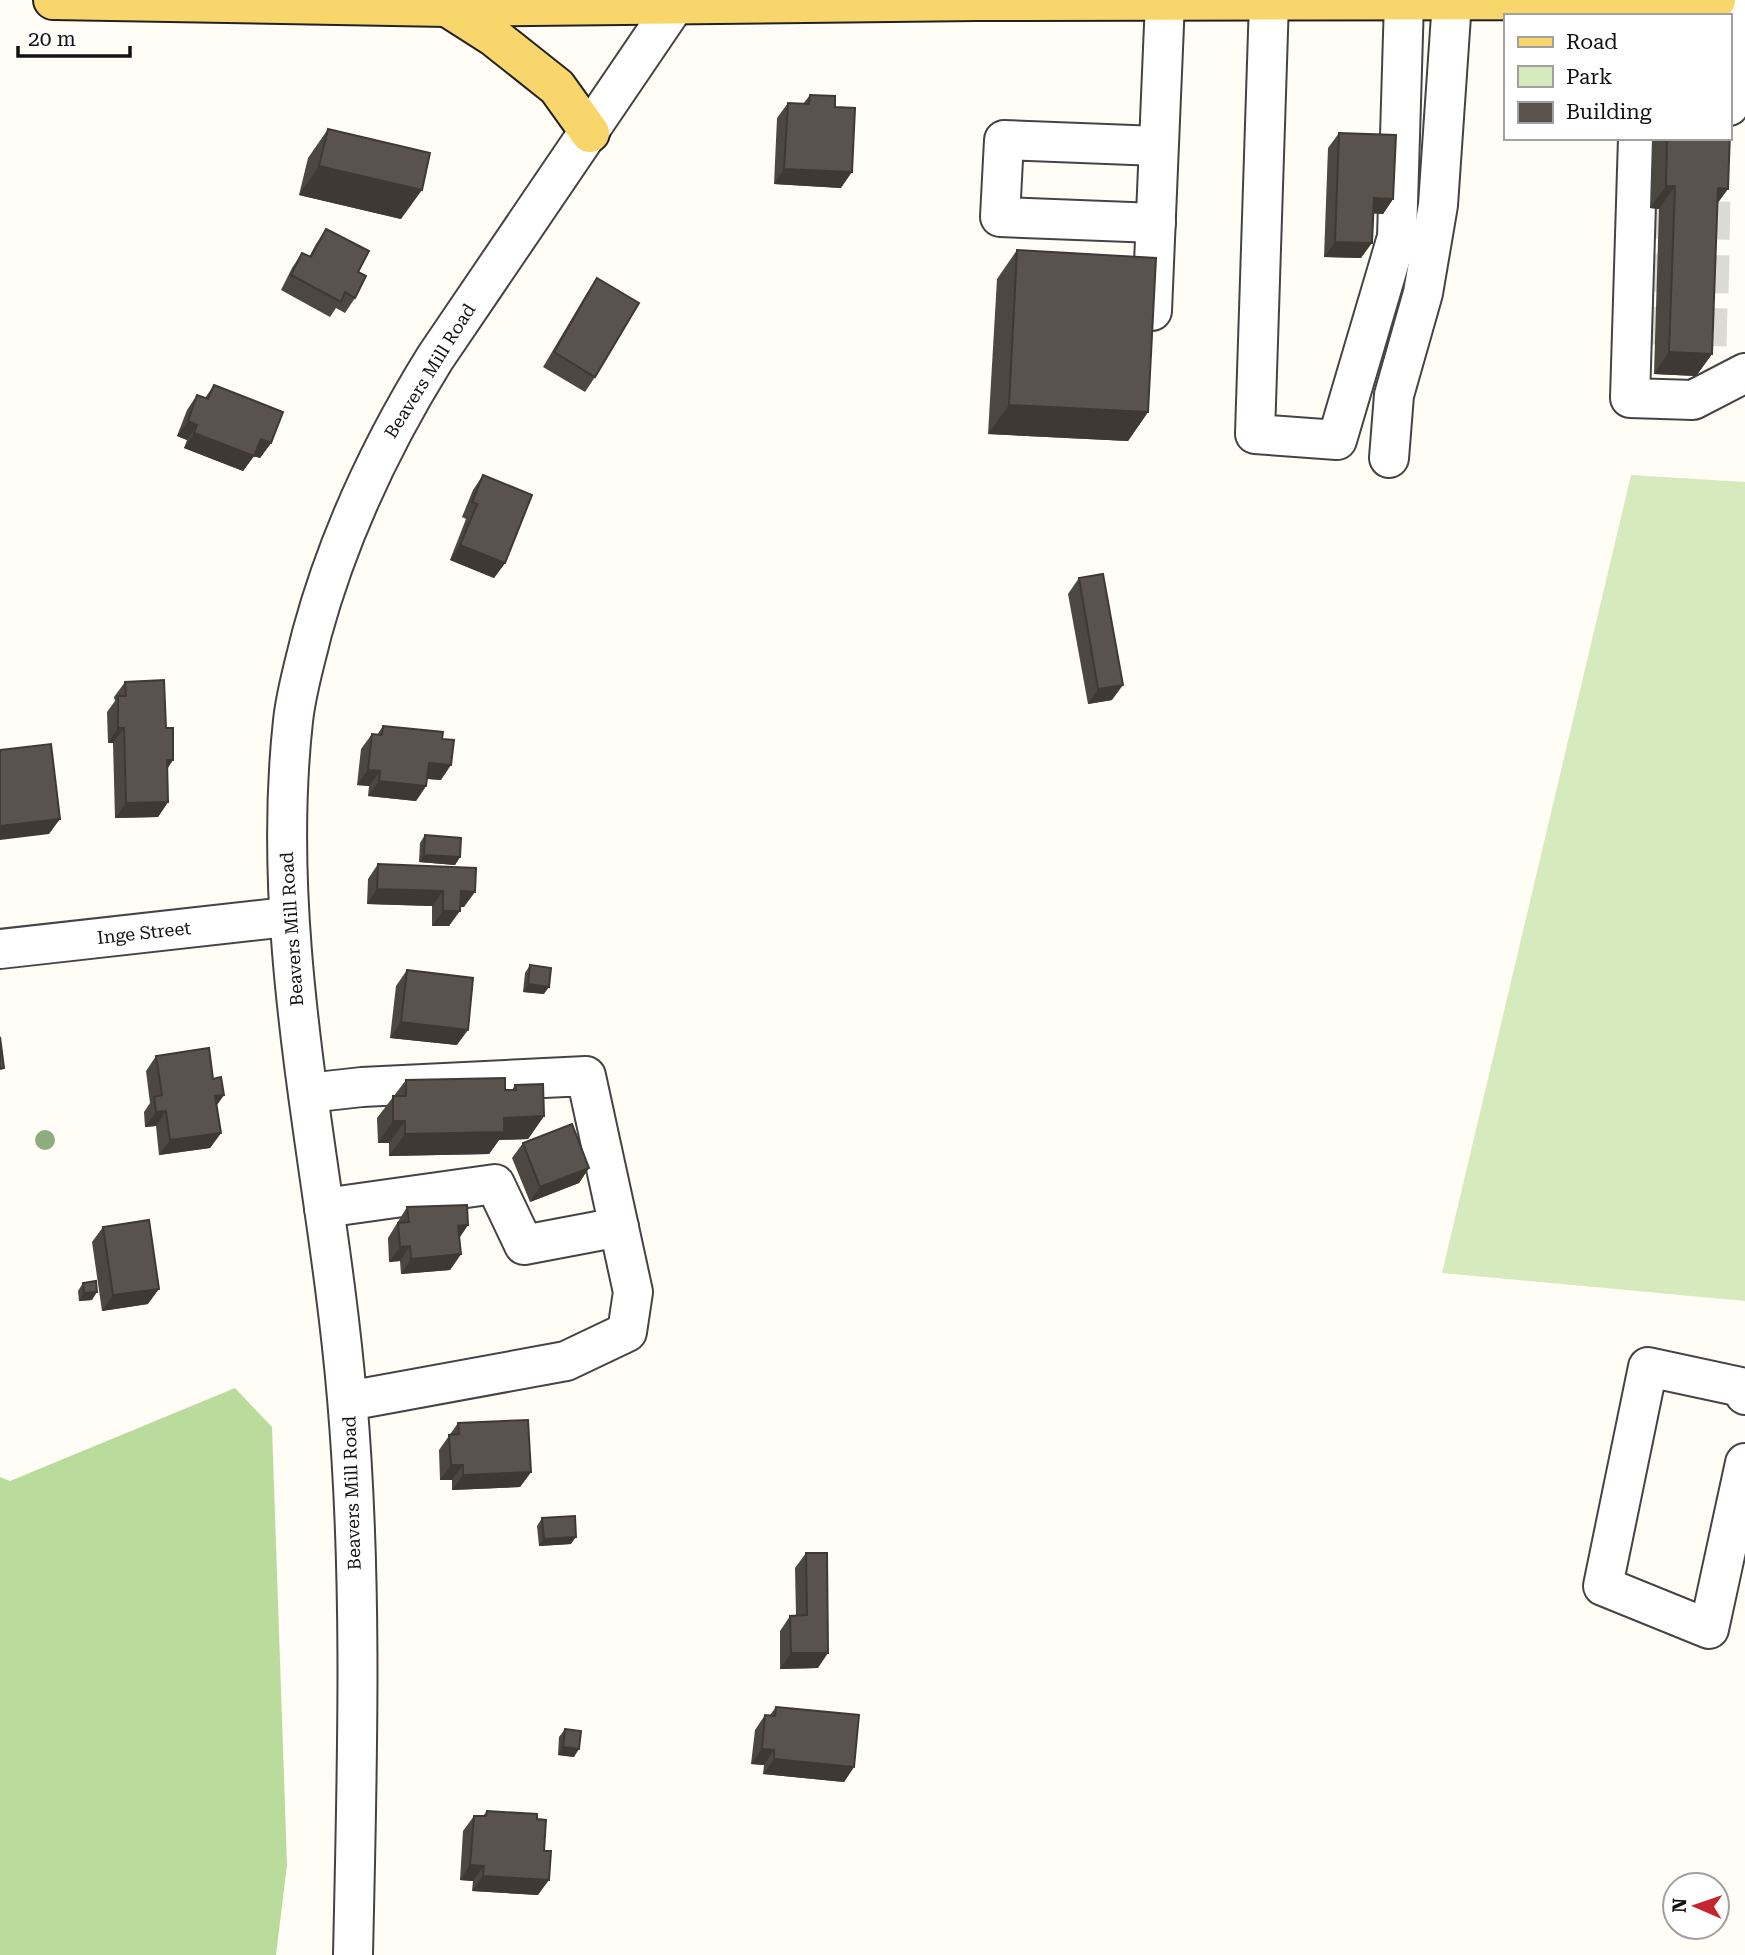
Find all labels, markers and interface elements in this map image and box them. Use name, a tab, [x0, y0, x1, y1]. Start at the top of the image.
scale bar	[18, 14, 130, 58]
legend	[1504, 14, 1731, 140]
text: 20 m	[28, 27, 76, 51]
text: Road	[1566, 30, 1618, 54]
text: Park	[1566, 65, 1612, 89]
text: Building	[1566, 100, 1652, 124]
street label: Beavers Mill Road	[380, 299, 480, 442]
street label: Beavers Mill Road	[276, 851, 307, 1007]
street label: Inge Street	[96, 917, 192, 948]
street label: Beavers Mill Road	[338, 1415, 365, 1571]
north arrow	[1661, 1871, 1731, 1941]
text: N	[1668, 1897, 1691, 1913]

